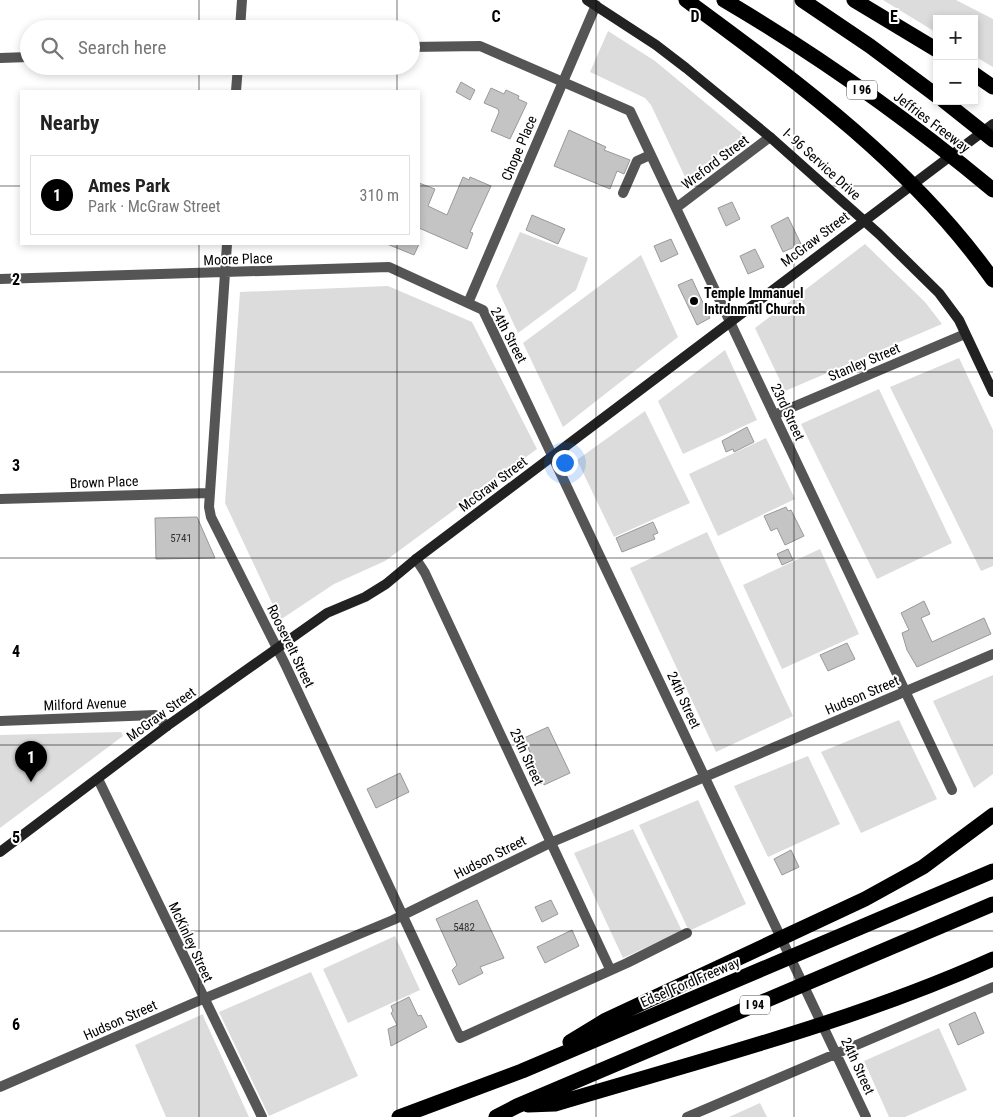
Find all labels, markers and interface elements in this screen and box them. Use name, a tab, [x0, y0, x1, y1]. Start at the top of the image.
text: C	[491, 7, 501, 26]
text: D	[690, 7, 700, 26]
text: E	[890, 7, 898, 26]
map controls	[933, 15, 978, 105]
button: +	[933, 15, 978, 60]
search box	[20, 20, 420, 75]
icon: search	[38, 34, 66, 62]
text: Search here	[78, 36, 166, 59]
button: −	[933, 60, 978, 105]
road number: I 96	[847, 80, 877, 100]
street label: Jeffries Freeway	[891, 88, 973, 156]
text: Nearby	[40, 111, 99, 135]
street label: Chope Place	[498, 113, 540, 183]
street label: I- 96 Service Drive	[780, 125, 864, 203]
street label: Wreford Street	[678, 132, 752, 192]
text: Ames Park	[88, 174, 170, 197]
text: 1	[53, 186, 61, 205]
text: 310 m	[360, 186, 399, 205]
text: Park · McGraw Street	[88, 197, 221, 216]
street label: McGraw Street	[778, 208, 852, 270]
street label: Moore Place	[203, 250, 273, 268]
text: 2	[12, 270, 20, 289]
place label: Temple Immanuel Intrdnmntl Church	[704, 285, 805, 317]
marker: Temple Immanuel Intrdnmntl Church	[688, 295, 700, 307]
street label: 24th Street	[488, 304, 530, 366]
street label: Stanley Street	[826, 340, 902, 384]
street label: 23rd Street	[768, 381, 808, 443]
your location	[552, 450, 578, 476]
street label: McGraw Street	[456, 453, 530, 515]
text: 3	[12, 456, 20, 475]
street label: Brown Place	[69, 473, 139, 491]
house number: 5741	[170, 532, 192, 545]
street label: Roosevelt Street	[264, 602, 318, 690]
text: 4	[12, 642, 20, 661]
street label: 24th Street	[664, 669, 704, 731]
street label: Hudson Street	[823, 672, 901, 718]
street label: McGraw Street	[123, 684, 199, 744]
street label: Milford Avenue	[43, 695, 127, 713]
street label: 25th Street	[507, 726, 547, 788]
pin: 1	[15, 741, 47, 782]
text: 5	[12, 828, 20, 847]
street label: Hudson Street	[451, 832, 529, 882]
street label: McKinley Street	[166, 900, 216, 984]
house number: 5482	[453, 921, 475, 934]
street label: Edsel Ford Freeway	[638, 954, 742, 1010]
road number: I 94	[740, 996, 770, 1014]
street label: Hudson Street	[81, 997, 159, 1043]
text: 6	[12, 1015, 20, 1034]
street label: 24th Street	[838, 1035, 878, 1097]

